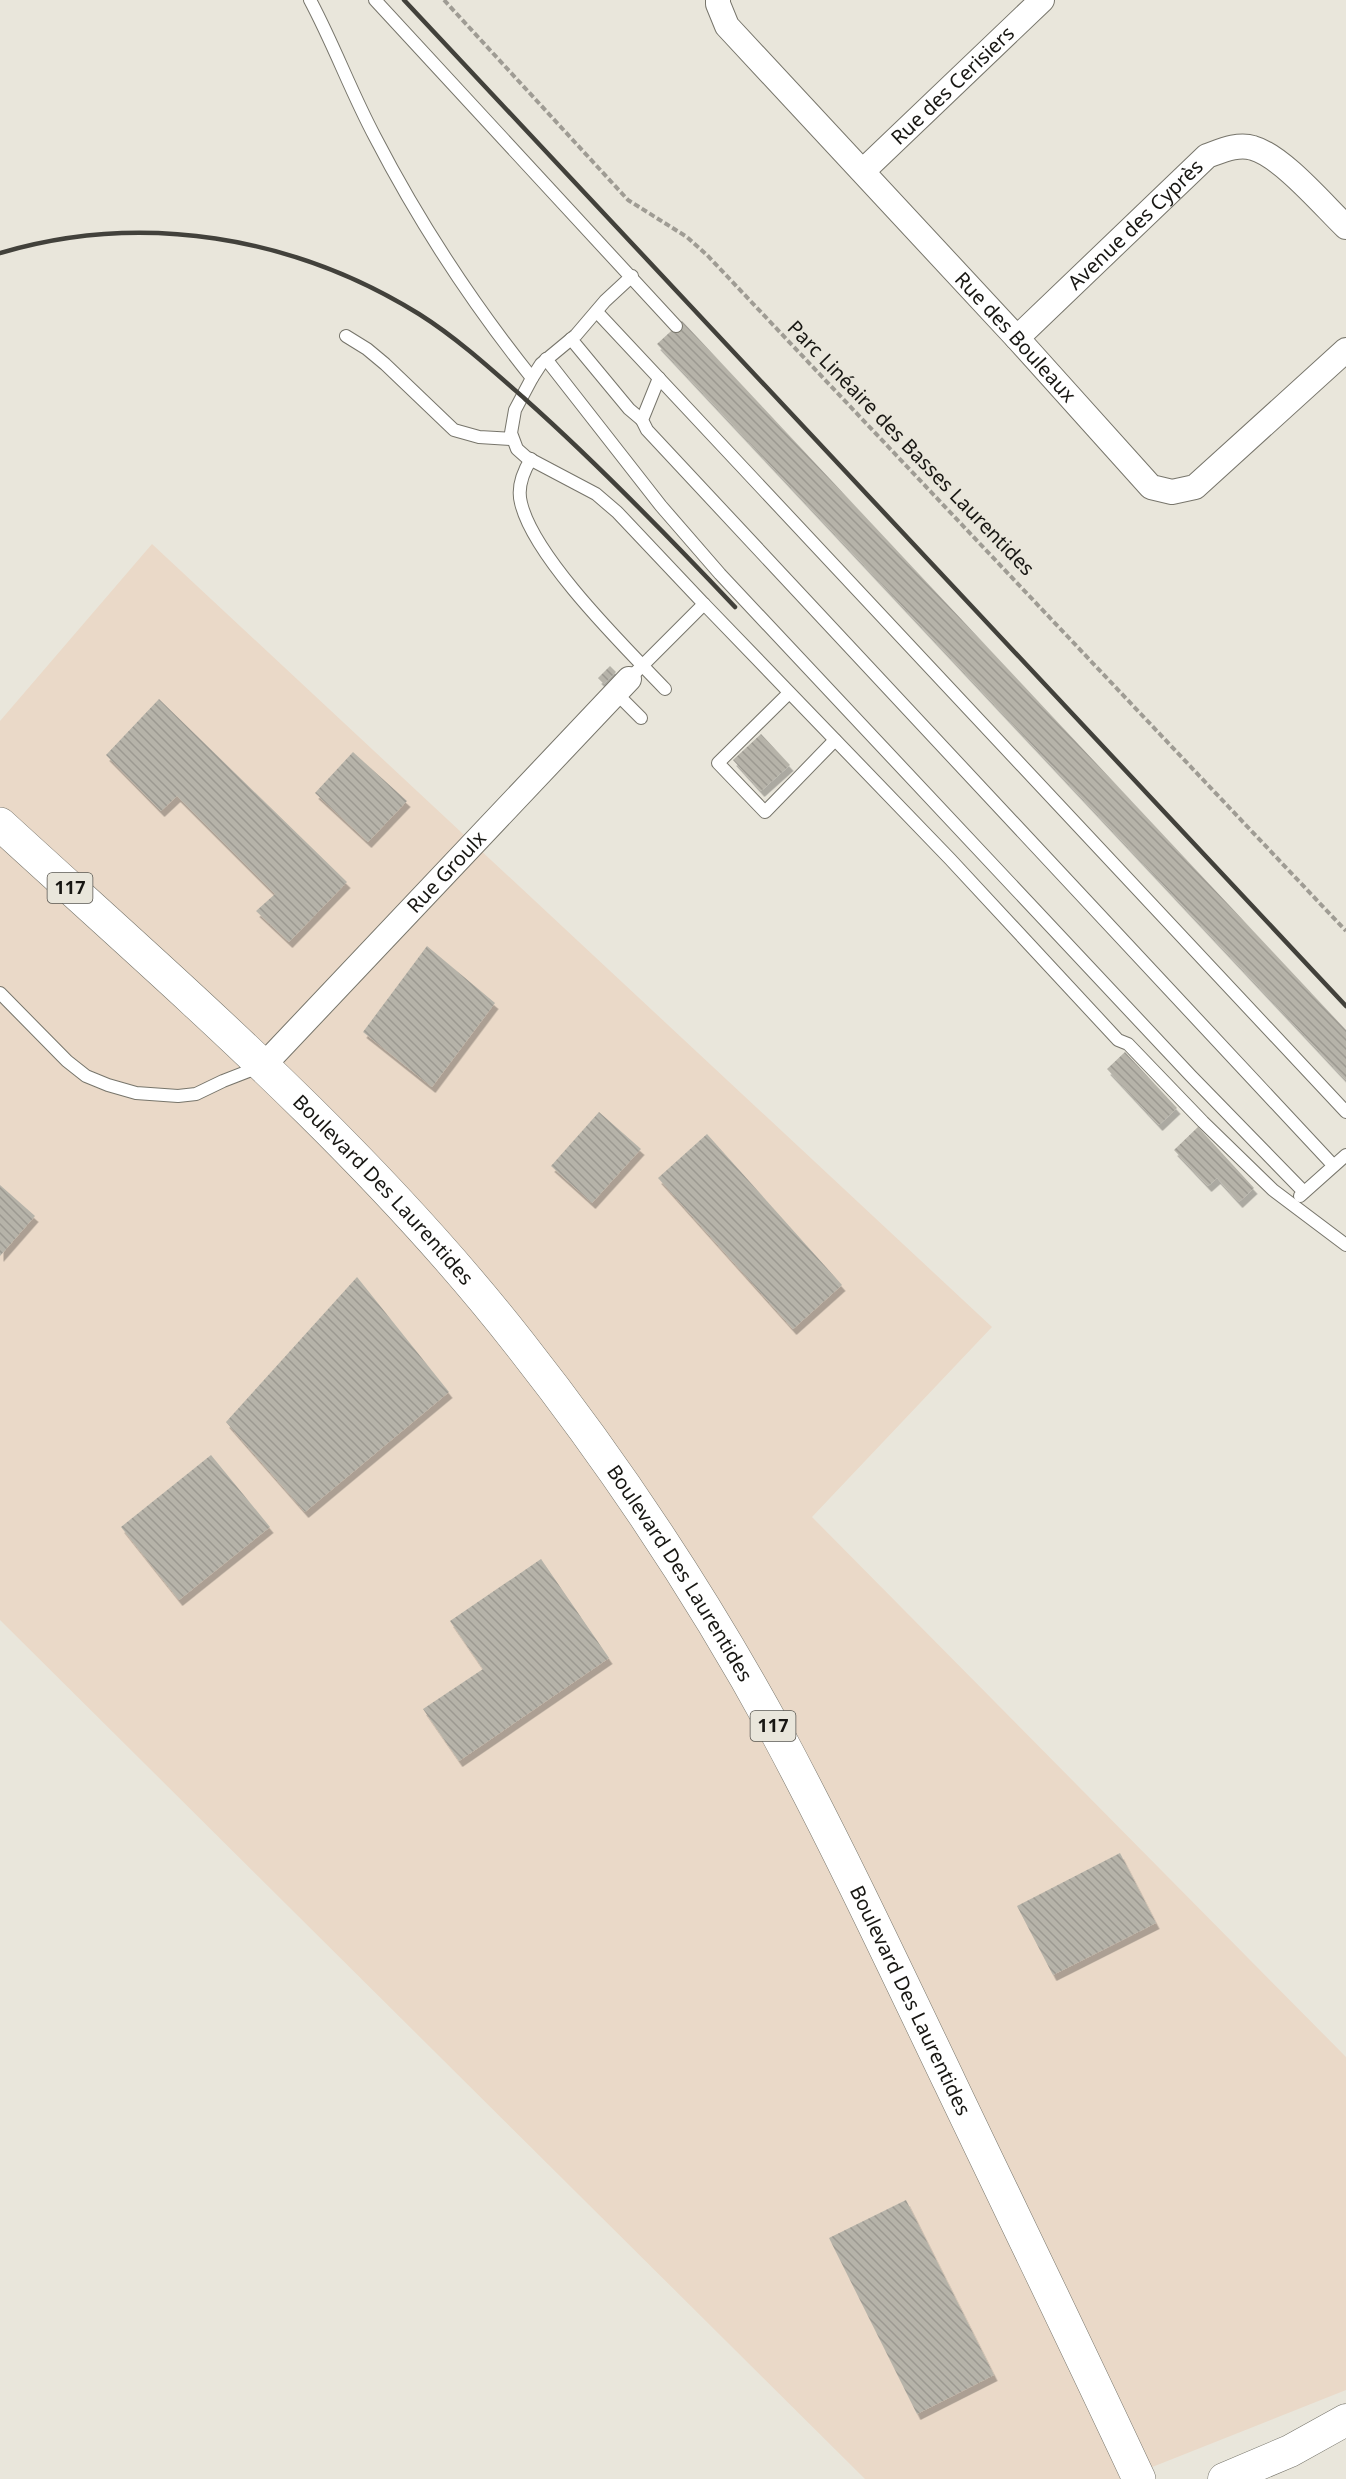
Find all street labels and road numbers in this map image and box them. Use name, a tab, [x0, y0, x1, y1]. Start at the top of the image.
street label: Rue des Cerisiers	[885, 20, 1020, 150]
street label: Avenue des Cyprès	[1062, 153, 1209, 295]
street label: Rue des Bouleaux	[949, 266, 1083, 408]
street label: Parc Linéaire des Basses Laurentides	[782, 314, 1041, 581]
street label: Rue Groulx	[401, 824, 492, 919]
road number: 117	[48, 873, 92, 903]
street label: Boulevard Des Laurentides	[287, 1088, 480, 1290]
street label: Boulevard Des Laurentides	[601, 1459, 759, 1686]
road number: 117	[750, 1711, 796, 1741]
street label: Boulevard Des Laurentides	[844, 1881, 978, 2120]

